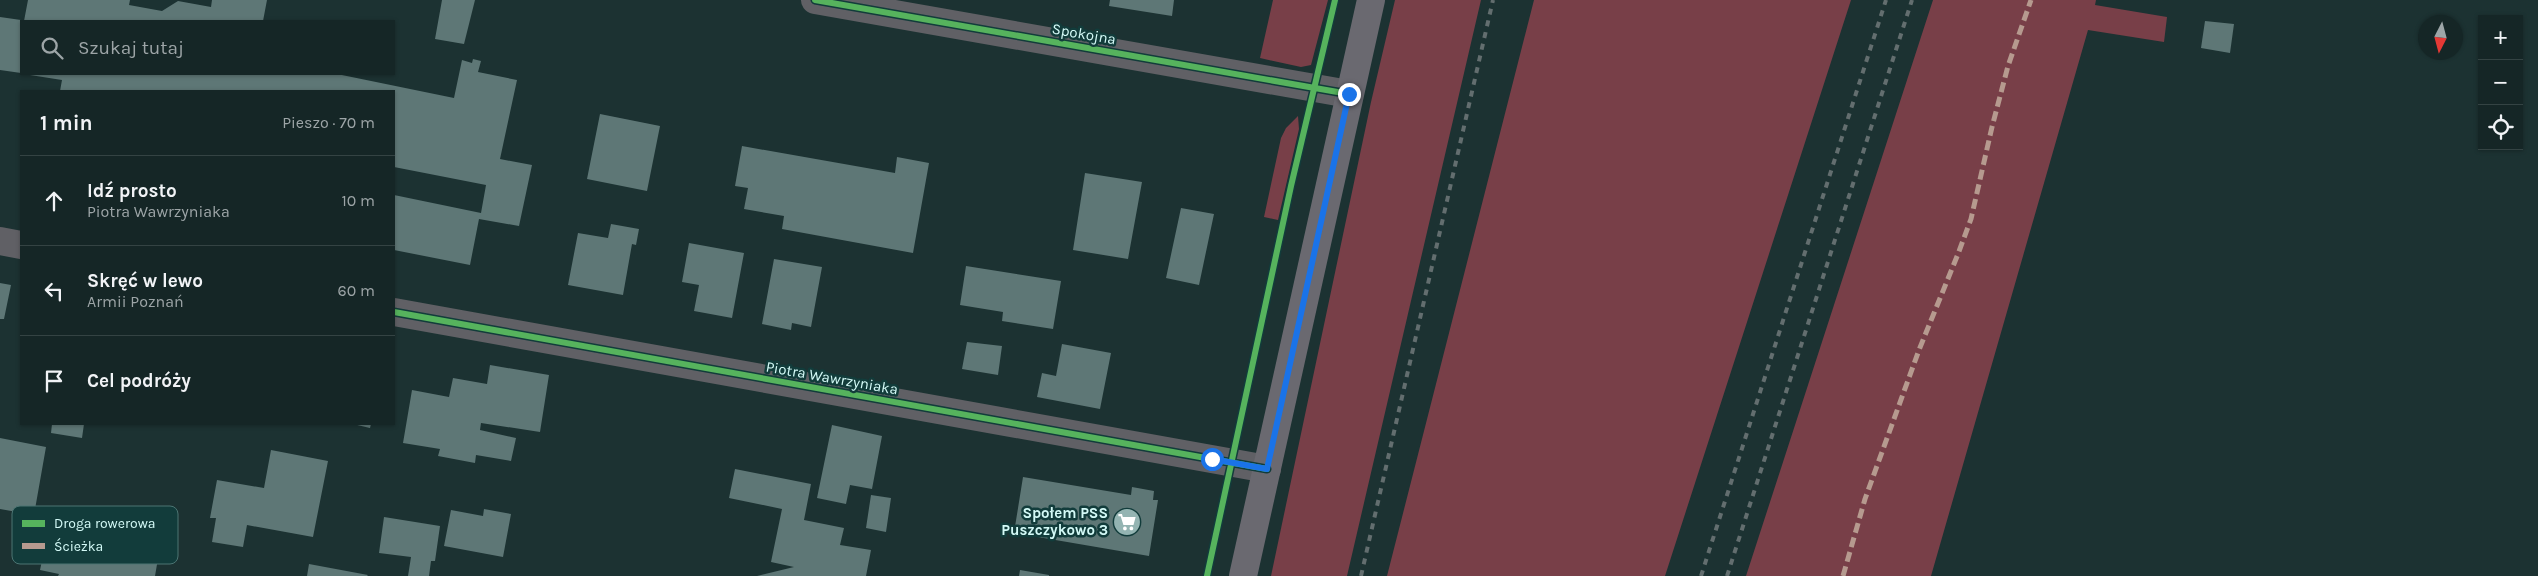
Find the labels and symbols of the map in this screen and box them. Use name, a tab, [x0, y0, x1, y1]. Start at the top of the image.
north arrow	[2418, 15, 2463, 60]
street label: Spokojna	[1051, 20, 1117, 48]
route end	[1338, 83, 1361, 106]
street label: Piotra Wawrzyniaka	[764, 358, 900, 398]
route start	[1201, 448, 1224, 471]
place label: Społem PSS Puszczykowo 3	[1001, 504, 1108, 539]
legend	[12, 506, 178, 564]
supermarket icon: Społem PSS Puszczykowo 3	[1112, 507, 1142, 537]
text: Droga rowerowa	[54, 515, 156, 532]
text: Ścieżka	[54, 538, 103, 555]

